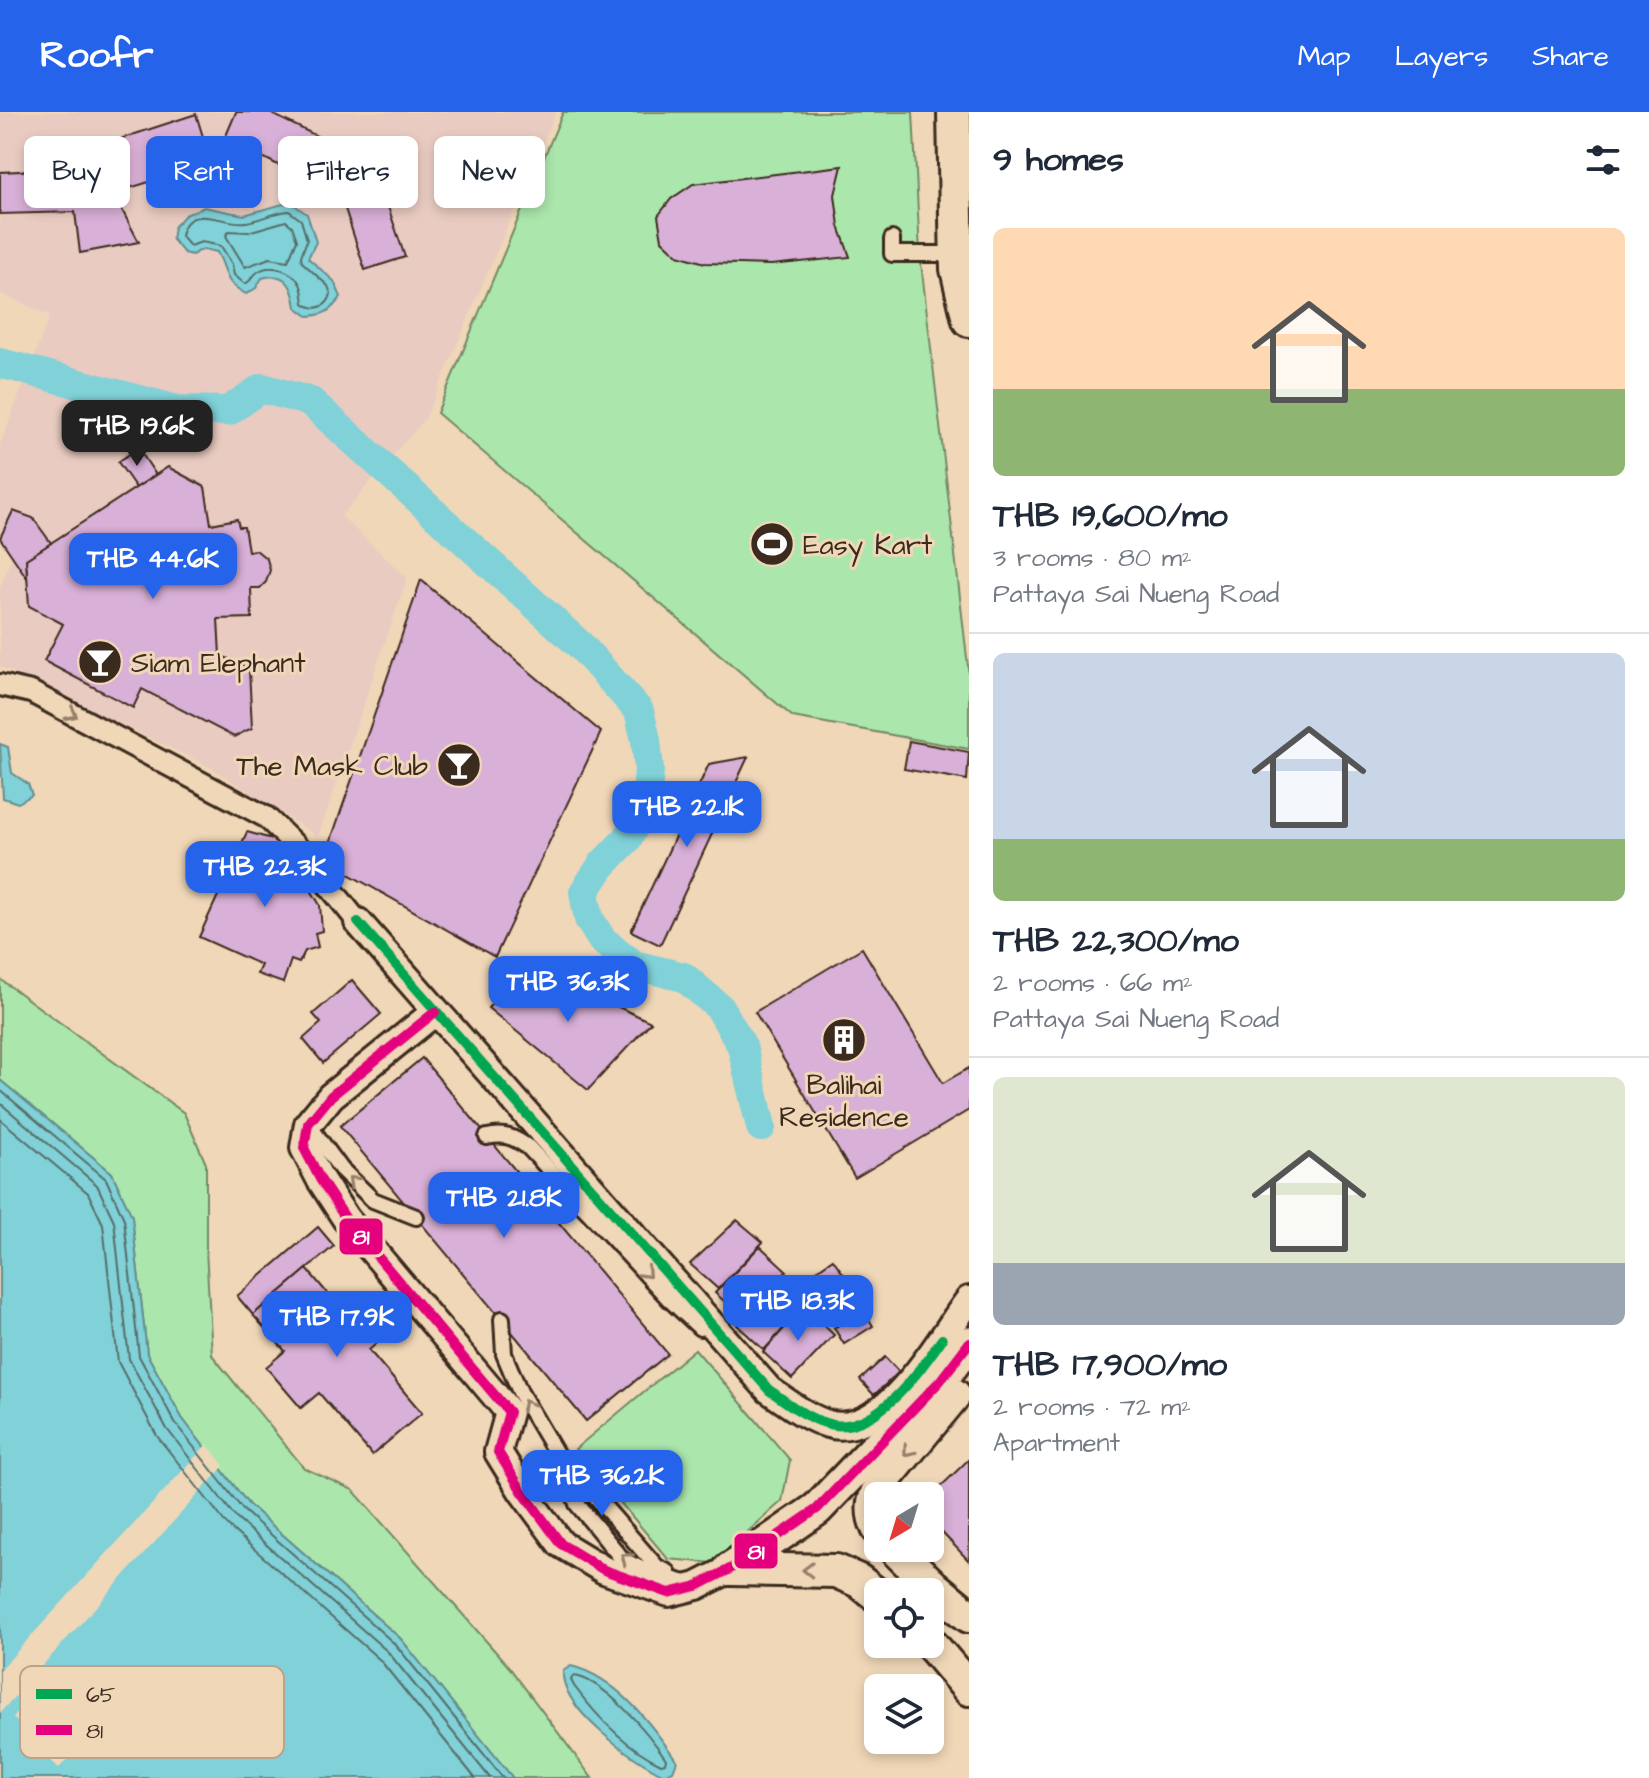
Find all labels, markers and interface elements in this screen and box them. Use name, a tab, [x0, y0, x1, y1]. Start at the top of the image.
text: Roofr	[40, 30, 153, 82]
text: Map	[1298, 37, 1351, 76]
text: Layers	[1395, 37, 1488, 76]
text: Share	[1532, 37, 1609, 76]
chip: Buy	[24, 136, 130, 208]
chip: Rent	[146, 136, 262, 208]
chip: Filters	[278, 136, 418, 208]
chip: New	[434, 136, 545, 208]
text: 9 homes	[993, 136, 1124, 184]
icon: filters	[1581, 138, 1625, 182]
icon: home	[1237, 280, 1381, 424]
pin: THB 19.6K	[45, 400, 229, 468]
text: THB 19.6K	[80, 408, 194, 444]
text: THB 19,600/mo	[993, 492, 1228, 540]
sports icon: Easy Kart	[748, 520, 796, 568]
place label: Easy Kart	[803, 526, 933, 567]
pin: THB 44.6K	[61, 533, 245, 601]
text: 3 rooms · 80 m²	[993, 540, 1192, 576]
text: THB 44.6K	[87, 541, 219, 577]
text: Pattaya Sai Nueng Road	[993, 576, 1279, 612]
bar icon: Siam Elephant	[76, 638, 124, 686]
place label: Siam Elephant	[131, 644, 306, 683]
one-way arrow	[63, 704, 78, 719]
icon: home	[1237, 705, 1381, 849]
bar icon: The Mask Club	[435, 741, 483, 789]
place label: The Mask Club	[236, 747, 428, 786]
pin: THB 22.1K	[595, 781, 779, 849]
text: THB 22.1K	[630, 789, 744, 825]
pin: THB 22.3K	[173, 841, 357, 909]
text: THB 22.3K	[203, 849, 327, 885]
text: THB 22,300/mo	[993, 917, 1239, 965]
pin: THB 36.3K	[476, 956, 660, 1024]
text: THB 36.3K	[507, 964, 630, 1000]
text: 2 rooms · 66 m²	[993, 965, 1193, 1001]
text: Pattaya Sai Nueng Road	[993, 1001, 1279, 1037]
building icon: Balihai Residence	[820, 1016, 868, 1064]
place label: Balihai Residence	[779, 1066, 909, 1137]
icon: home	[1237, 1129, 1381, 1273]
pin: THB 21.8K	[412, 1172, 596, 1240]
one-way arrow	[348, 1176, 362, 1191]
text: THB 21.8K	[446, 1180, 562, 1216]
line badge: 81	[338, 1217, 384, 1256]
text: 81	[352, 1222, 370, 1253]
one-way arrow	[636, 1264, 650, 1279]
pin: THB 18.3K	[706, 1275, 890, 1343]
text: THB 18.3K	[741, 1283, 855, 1319]
pin: THB 17.9K	[245, 1291, 429, 1359]
text: THB 17.9K	[280, 1299, 394, 1335]
text: THB 17,900/mo	[993, 1341, 1227, 1389]
text: 2 rooms · 72 m²	[993, 1389, 1191, 1425]
one-way arrow	[521, 1399, 537, 1414]
text: Apartment	[993, 1425, 1120, 1461]
one-way arrow	[903, 1441, 918, 1456]
pin: THB 36.2K	[510, 1450, 694, 1518]
text: THB 36.2K	[540, 1458, 664, 1494]
north arrow	[864, 1482, 944, 1562]
map controls	[864, 1482, 944, 1754]
line badge: 81	[733, 1532, 779, 1570]
text: 81	[747, 1537, 765, 1568]
one-way arrow	[620, 1553, 635, 1567]
one-way arrow	[801, 1561, 814, 1579]
button: locate	[864, 1578, 944, 1658]
legend	[20, 1666, 284, 1758]
button: layers	[864, 1674, 944, 1754]
text: 65	[86, 1680, 116, 1711]
text: 81	[86, 1716, 103, 1747]

